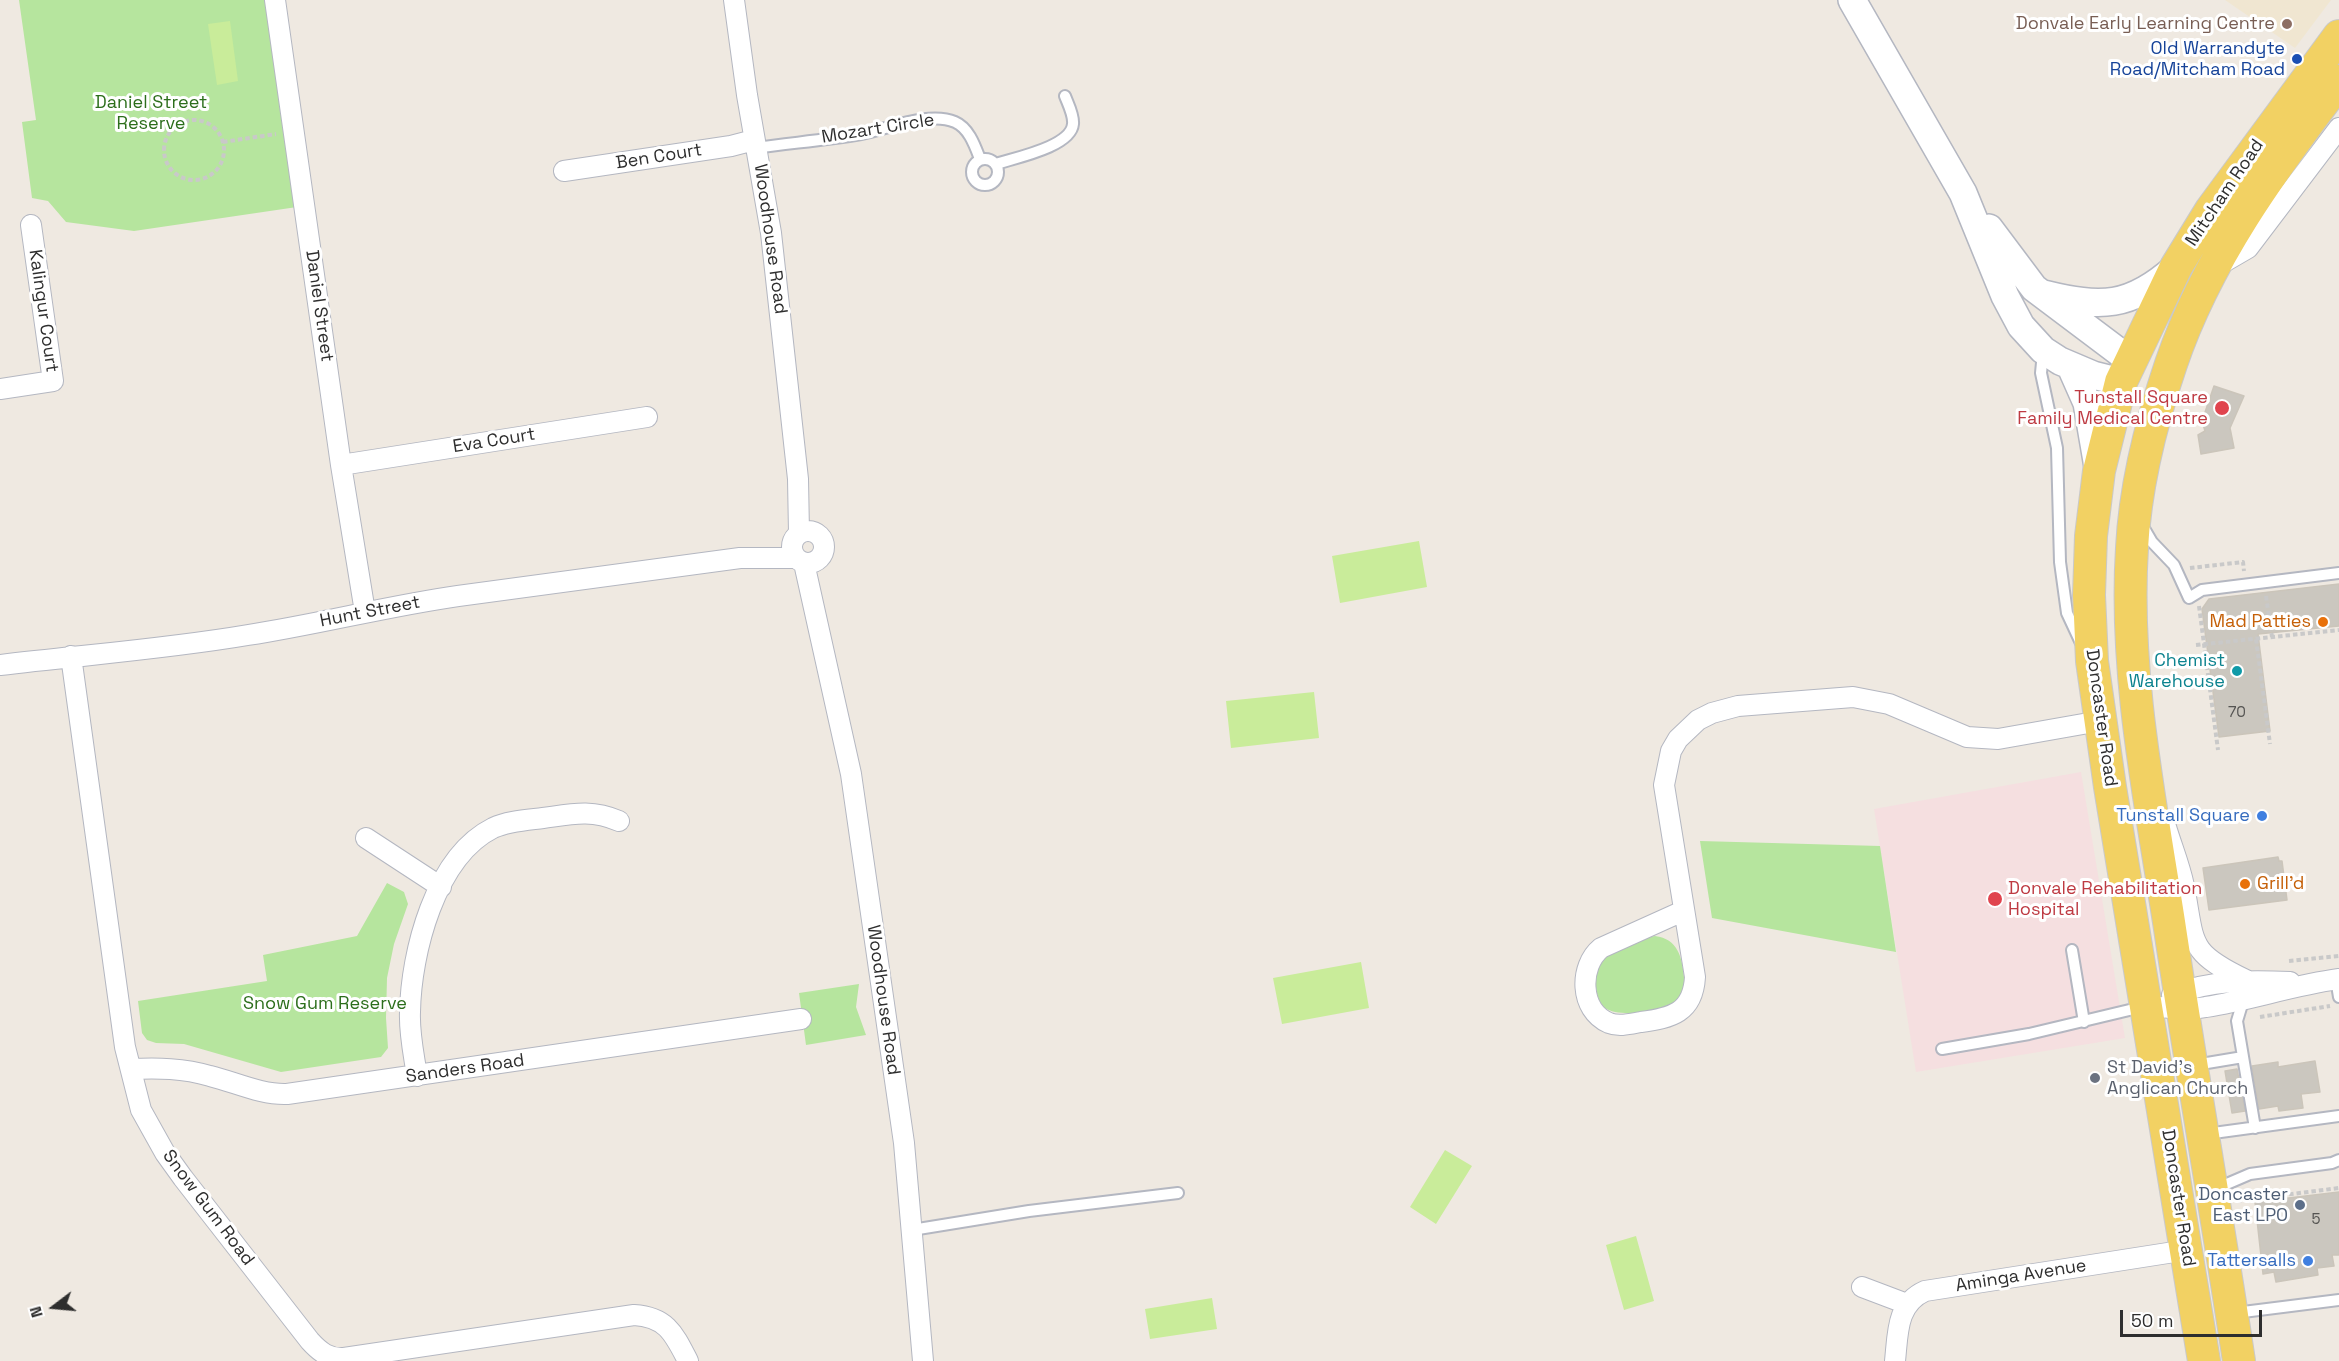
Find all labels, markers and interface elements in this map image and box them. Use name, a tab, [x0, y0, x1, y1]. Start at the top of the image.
place label: Donvale Early Learning Centre	[2016, 13, 2275, 35]
marker: Donvale Early Learning Centre	[2280, 17, 2294, 31]
place label: Old Warrandyte Road/Mitcham Road	[2110, 38, 2285, 80]
marker: Old Warrandyte Road/Mitcham Road	[2290, 52, 2304, 66]
park label: Daniel Street Reserve	[95, 92, 207, 134]
street label: Mozart Circle	[820, 109, 936, 149]
street label: Mitcham Road	[2181, 135, 2269, 251]
street label: Ben Court	[614, 140, 704, 174]
street label: Woodhouse Road	[749, 163, 791, 315]
street label: Kalingur Court	[24, 248, 62, 374]
street label: Daniel Street	[300, 249, 338, 363]
place label: Tunstall Square Family Medical Centre	[2017, 387, 2208, 430]
marker: Tunstall Square Family Medical Centre	[2213, 399, 2231, 417]
street label: Eva Court	[451, 424, 537, 458]
street label: Hunt Street	[318, 592, 422, 632]
place label: Mad Patties	[2210, 611, 2311, 633]
marker: Mad Patties	[2316, 615, 2330, 629]
street label: Doncaster Road	[2081, 648, 2121, 788]
place label: Chemist Warehouse	[2129, 650, 2225, 692]
marker: Chemist Warehouse	[2230, 664, 2244, 678]
house number: 70	[2228, 704, 2246, 722]
place label: Tunstall Square	[2116, 805, 2250, 827]
marker: Tunstall Square	[2255, 809, 2269, 823]
place label: Grill'd	[2257, 873, 2304, 895]
marker: Grill'd	[2238, 877, 2252, 891]
place label: Donvale Rehabilitation Hospital	[2008, 878, 2202, 920]
marker: Donvale Rehabilitation Hospital	[1986, 890, 2004, 908]
street label: Woodhouse Road	[862, 924, 904, 1076]
park label: Snow Gum Reserve	[243, 993, 407, 1015]
street label: Sanders Road	[404, 1050, 526, 1088]
place label: St David's Anglican Church	[2107, 1057, 2248, 1100]
marker: St David's Anglican Church	[2088, 1071, 2102, 1085]
street label: Doncaster Road	[2156, 1128, 2200, 1268]
street label: Snow Gum Road	[157, 1146, 259, 1270]
place label: Doncaster East LPO	[2198, 1184, 2288, 1226]
marker: Doncaster East LPO	[2293, 1198, 2307, 1212]
house number: 5	[2312, 1211, 2320, 1229]
place label: Tattersalls	[2207, 1250, 2296, 1272]
marker: Tattersalls	[2301, 1254, 2315, 1268]
street label: Aminga Avenue	[1954, 1255, 2088, 1297]
north arrow	[24, 1277, 84, 1337]
scale bar	[2123, 1298, 2266, 1336]
text: N	[25, 1304, 48, 1320]
text: 50 m	[2131, 1309, 2173, 1332]

